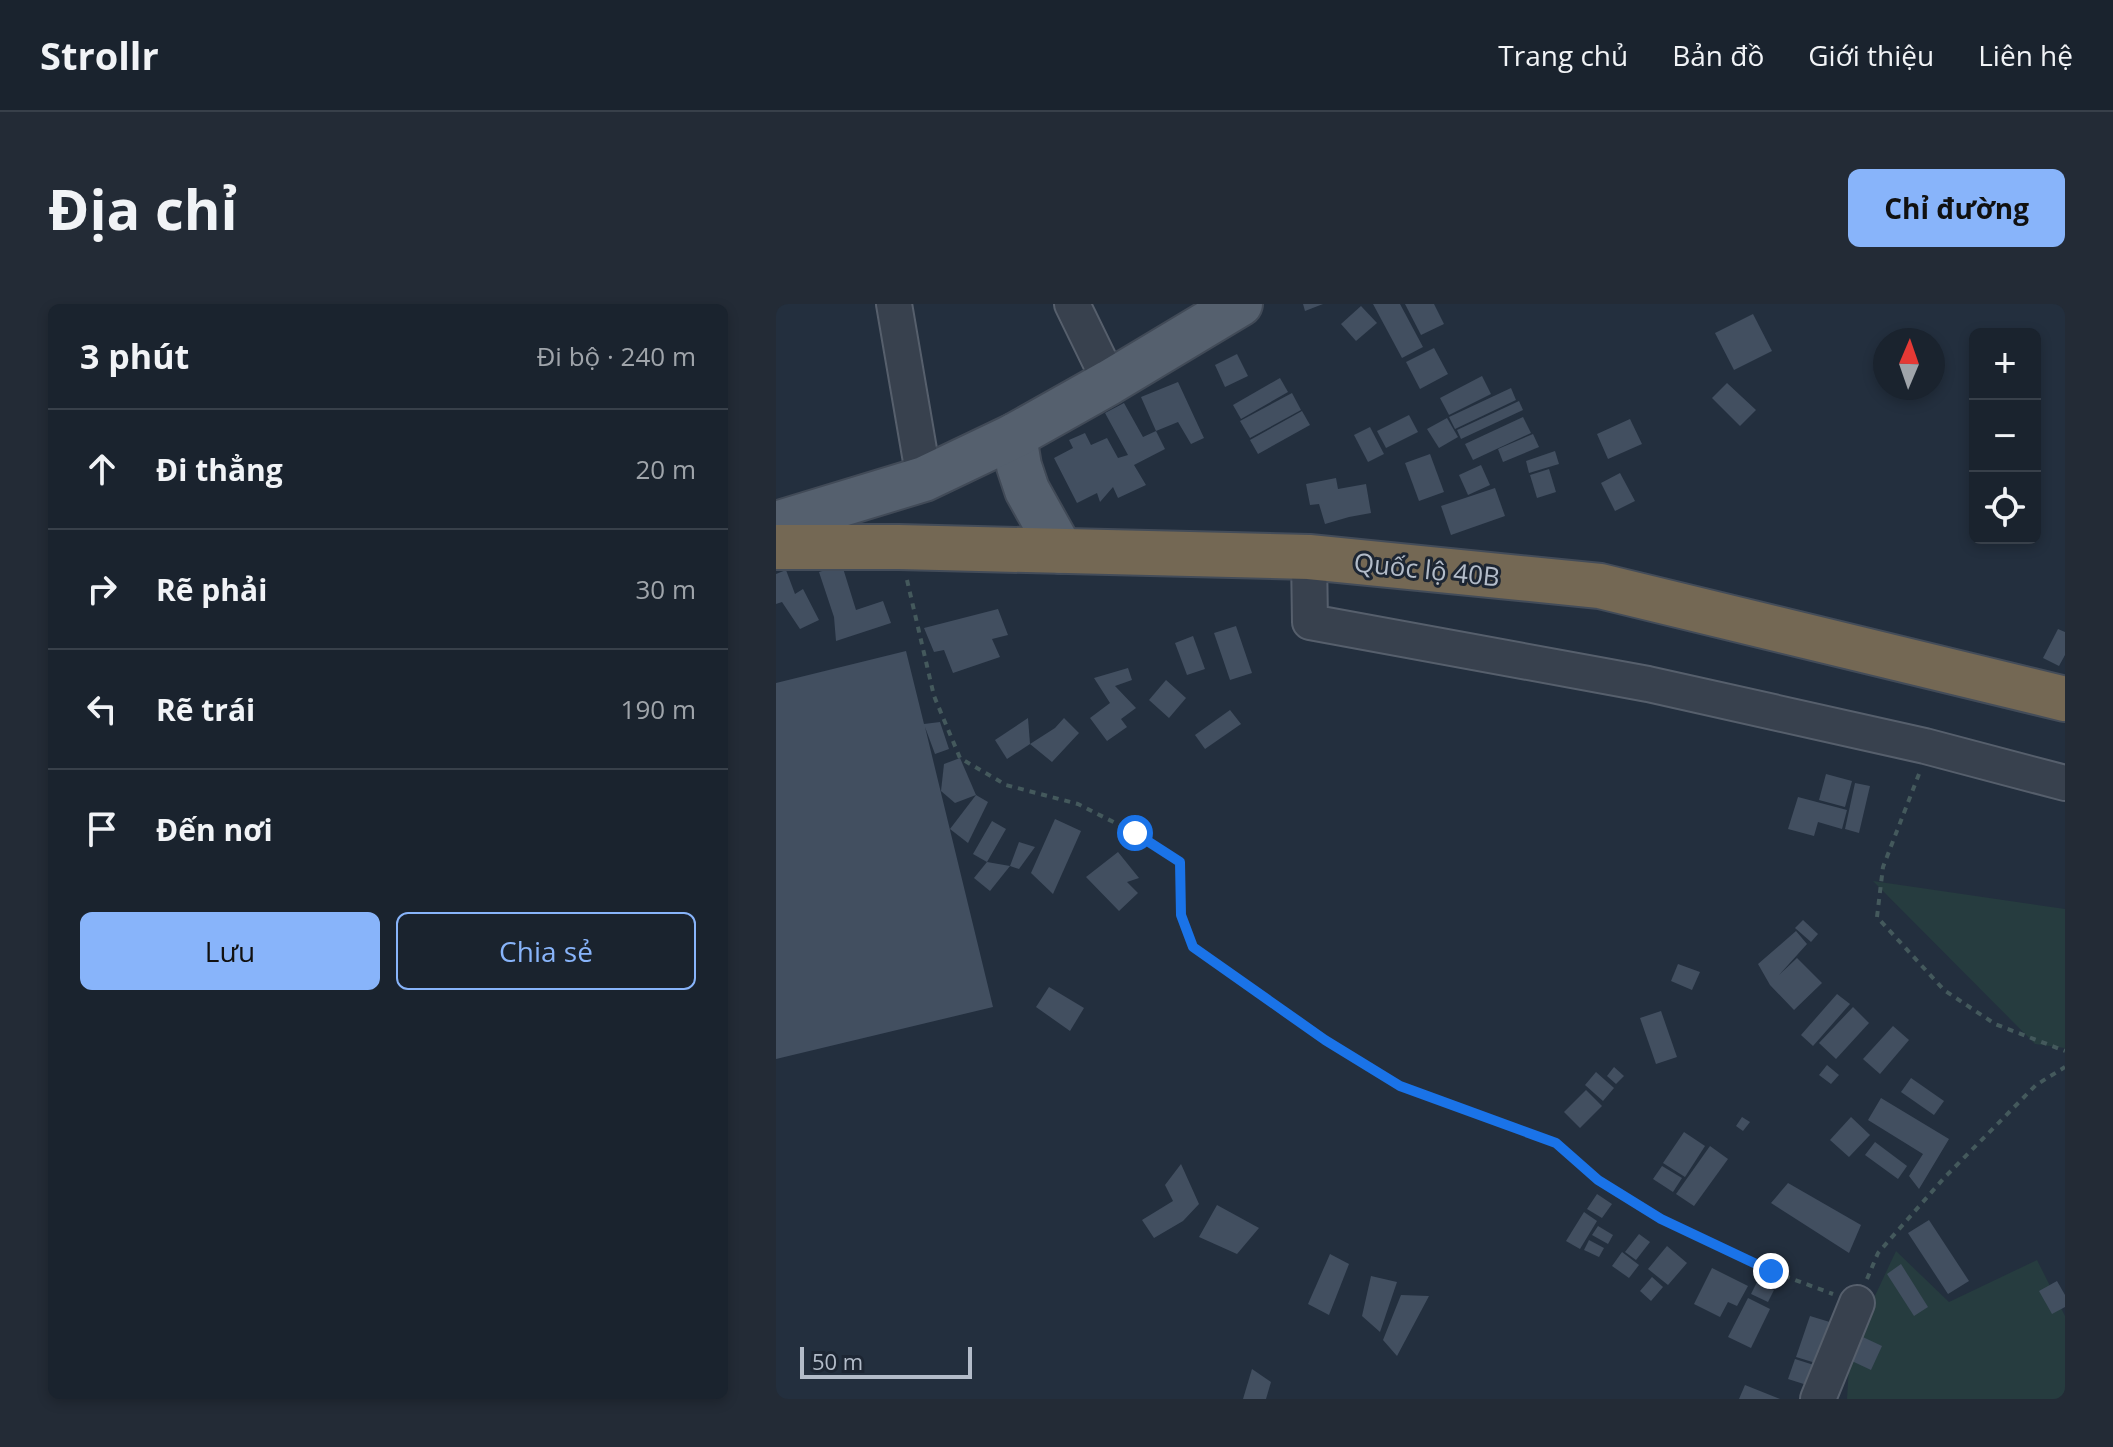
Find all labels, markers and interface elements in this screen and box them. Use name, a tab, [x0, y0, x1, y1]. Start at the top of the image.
text: Strollr	[40, 29, 159, 81]
text: Trang chủ	[1498, 36, 1628, 74]
text: Bản đồ	[1672, 36, 1764, 74]
text: Giới thiệu	[1808, 36, 1934, 74]
text: Liên hệ	[1978, 36, 2073, 74]
button: Chỉ đường	[1848, 169, 2065, 247]
text: Địa chỉ	[48, 170, 238, 246]
north arrow	[1873, 328, 1945, 400]
map controls	[1969, 328, 2041, 544]
button: +	[1969, 328, 2041, 400]
text: 3 phút	[80, 333, 189, 379]
text: Đi bộ · 240 m	[537, 338, 696, 374]
button: −	[1969, 400, 2041, 472]
icon: ahead	[80, 447, 124, 491]
text: Đi thẳng	[156, 449, 283, 490]
text: 20 m	[635, 451, 696, 487]
button: locate	[1969, 472, 2041, 544]
street label: Quốc lộ 40B	[1352, 543, 1502, 595]
icon: right	[80, 567, 124, 611]
text: Rẽ phải	[156, 569, 267, 610]
text: 30 m	[635, 571, 696, 607]
icon: left	[80, 687, 124, 731]
text: Rẽ trái	[156, 689, 255, 730]
text: 190 m	[621, 691, 696, 727]
icon: arrive	[80, 807, 124, 851]
text: Đến nơi	[156, 809, 273, 850]
route start	[1117, 815, 1153, 851]
button: Lưu	[80, 912, 380, 990]
button: Chia sẻ	[396, 912, 696, 990]
route end	[1753, 1253, 1789, 1289]
scale bar	[800, 1343, 972, 1379]
text: 50 m	[812, 1346, 863, 1376]

